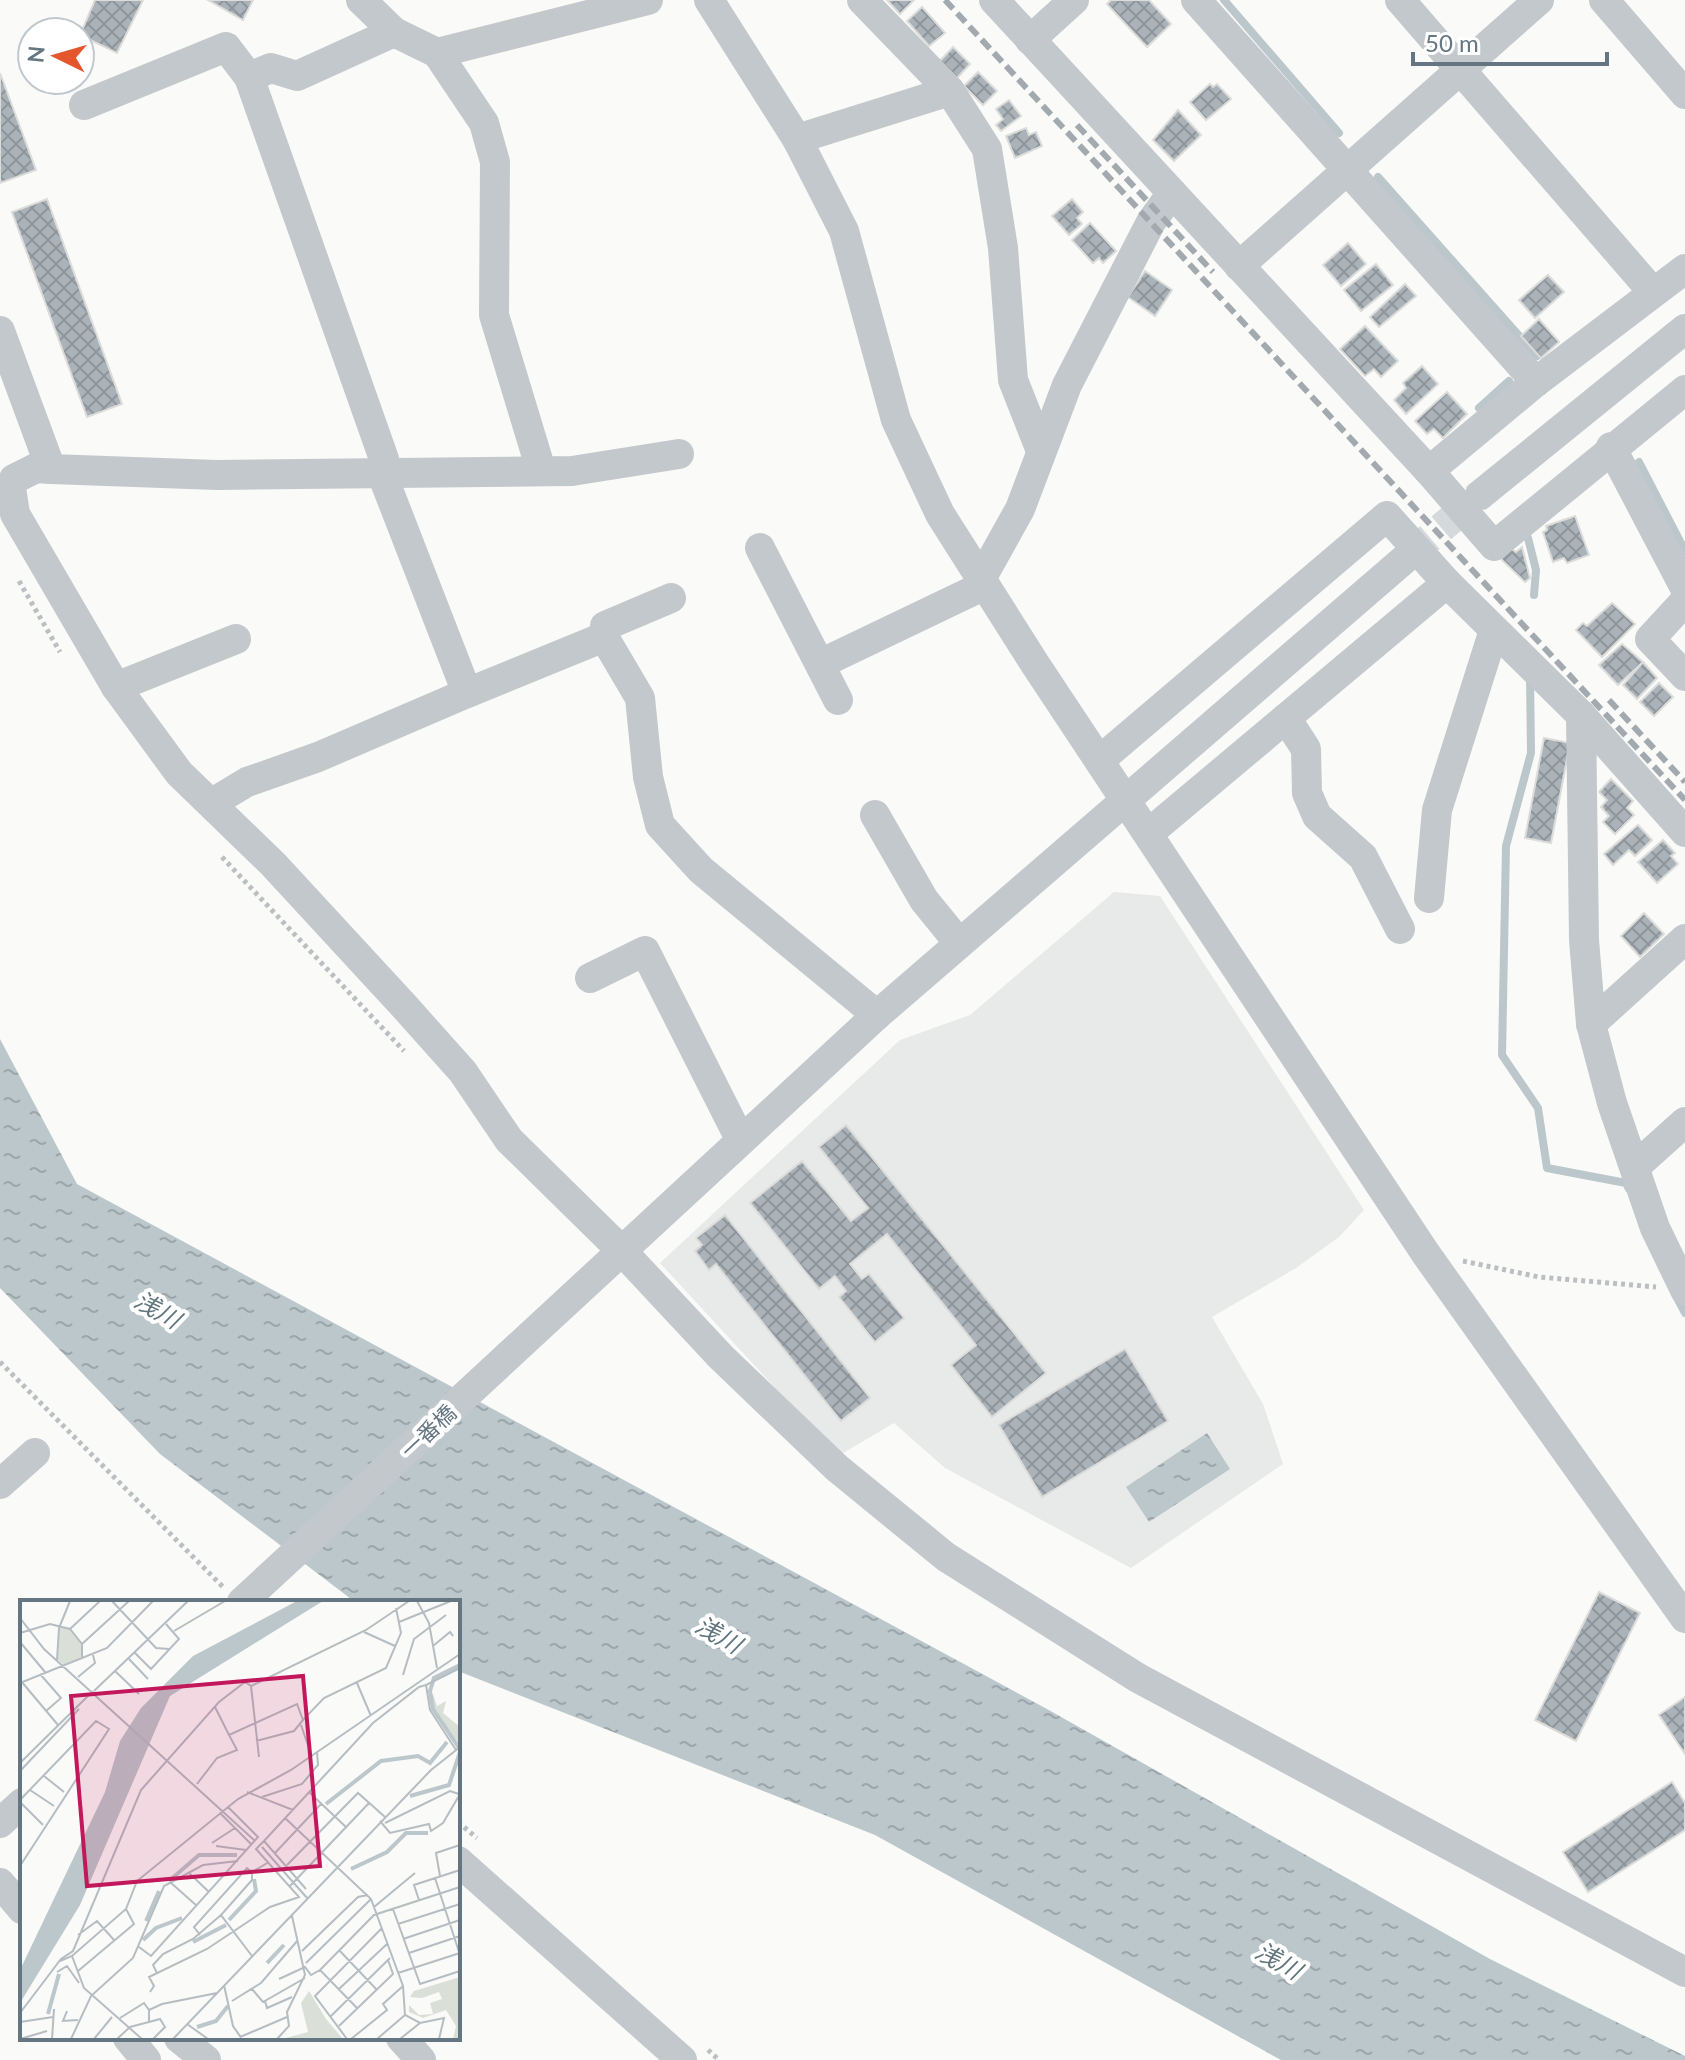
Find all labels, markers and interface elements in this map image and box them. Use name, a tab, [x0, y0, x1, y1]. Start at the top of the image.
north arrow	[16, 16, 96, 96]
scale bar	[1413, 16, 1607, 66]
text: 50 m	[1425, 28, 1479, 57]
text: N	[21, 45, 50, 64]
water label: 浅川	[130, 1284, 189, 1335]
street label: 一番橋	[395, 1399, 461, 1463]
inset map	[20, 1600, 460, 2040]
water label: 浅川	[691, 1609, 750, 1660]
water label: 浅川	[1251, 1935, 1310, 1986]

